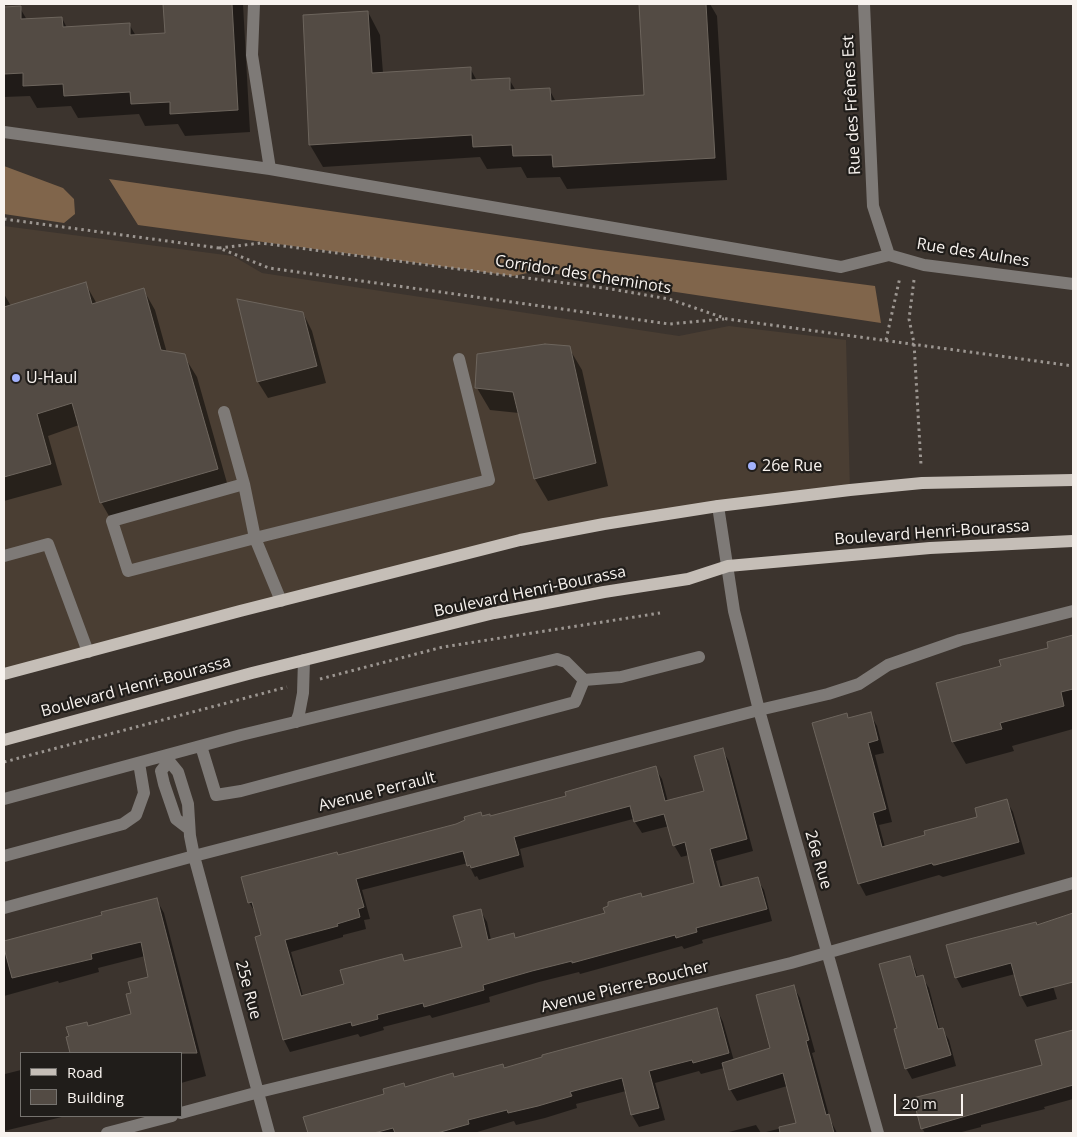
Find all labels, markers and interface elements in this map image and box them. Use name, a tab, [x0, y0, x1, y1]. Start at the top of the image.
street label: Rue des Frênes Est	[839, 35, 865, 175]
street label: Rue des Aulnes	[915, 235, 1031, 271]
street label: Corridor des Cheminots	[494, 252, 672, 298]
place label: U-Haul	[26, 368, 77, 388]
marker: U-Haul	[10, 372, 22, 384]
place label: 26e Rue	[762, 456, 822, 476]
marker: 26e Rue	[746, 460, 758, 472]
street label: Boulevard Henri-Bourassa	[834, 517, 1030, 549]
street label: Boulevard Henri-Bourassa	[432, 562, 628, 622]
street label: Boulevard Henri-Bourassa	[39, 652, 233, 722]
street label: Avenue Perrault	[316, 768, 438, 816]
street label: 26e Rue	[800, 828, 836, 892]
street label: Avenue Pierre-Boucher	[539, 957, 711, 1017]
street label: 25e Rue	[231, 958, 265, 1022]
legend	[20, 1052, 182, 1117]
text: Road	[67, 1062, 103, 1082]
scale bar	[897, 1084, 966, 1116]
text: Building	[67, 1087, 124, 1107]
text: 20 m	[902, 1093, 937, 1113]

